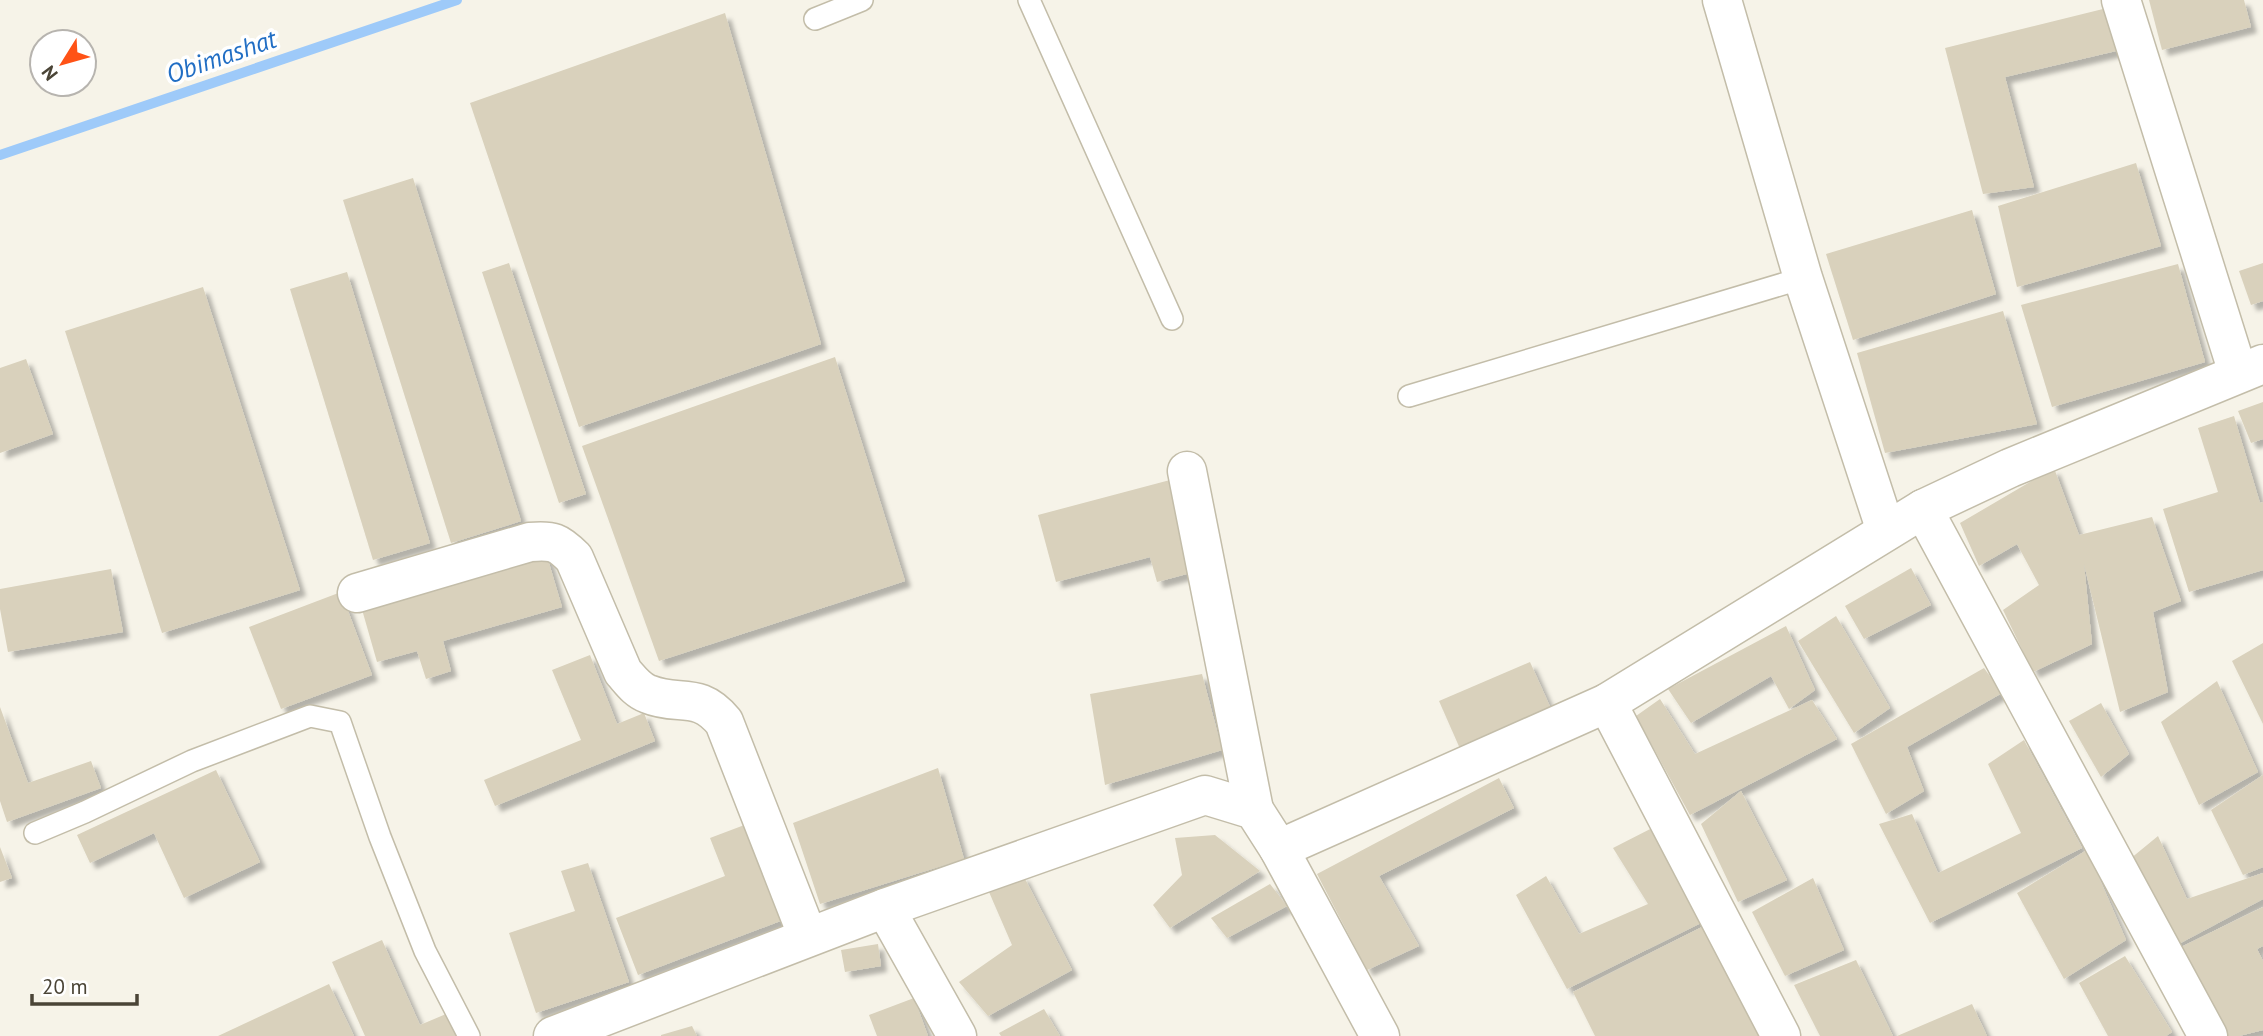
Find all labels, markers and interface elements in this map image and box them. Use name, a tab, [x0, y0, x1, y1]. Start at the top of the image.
water label: Obimashat	[161, 21, 282, 90]
north arrow	[28, 28, 98, 98]
text: N	[36, 61, 63, 85]
scale bar	[32, 962, 136, 1006]
text: 20 m	[42, 973, 88, 1000]

